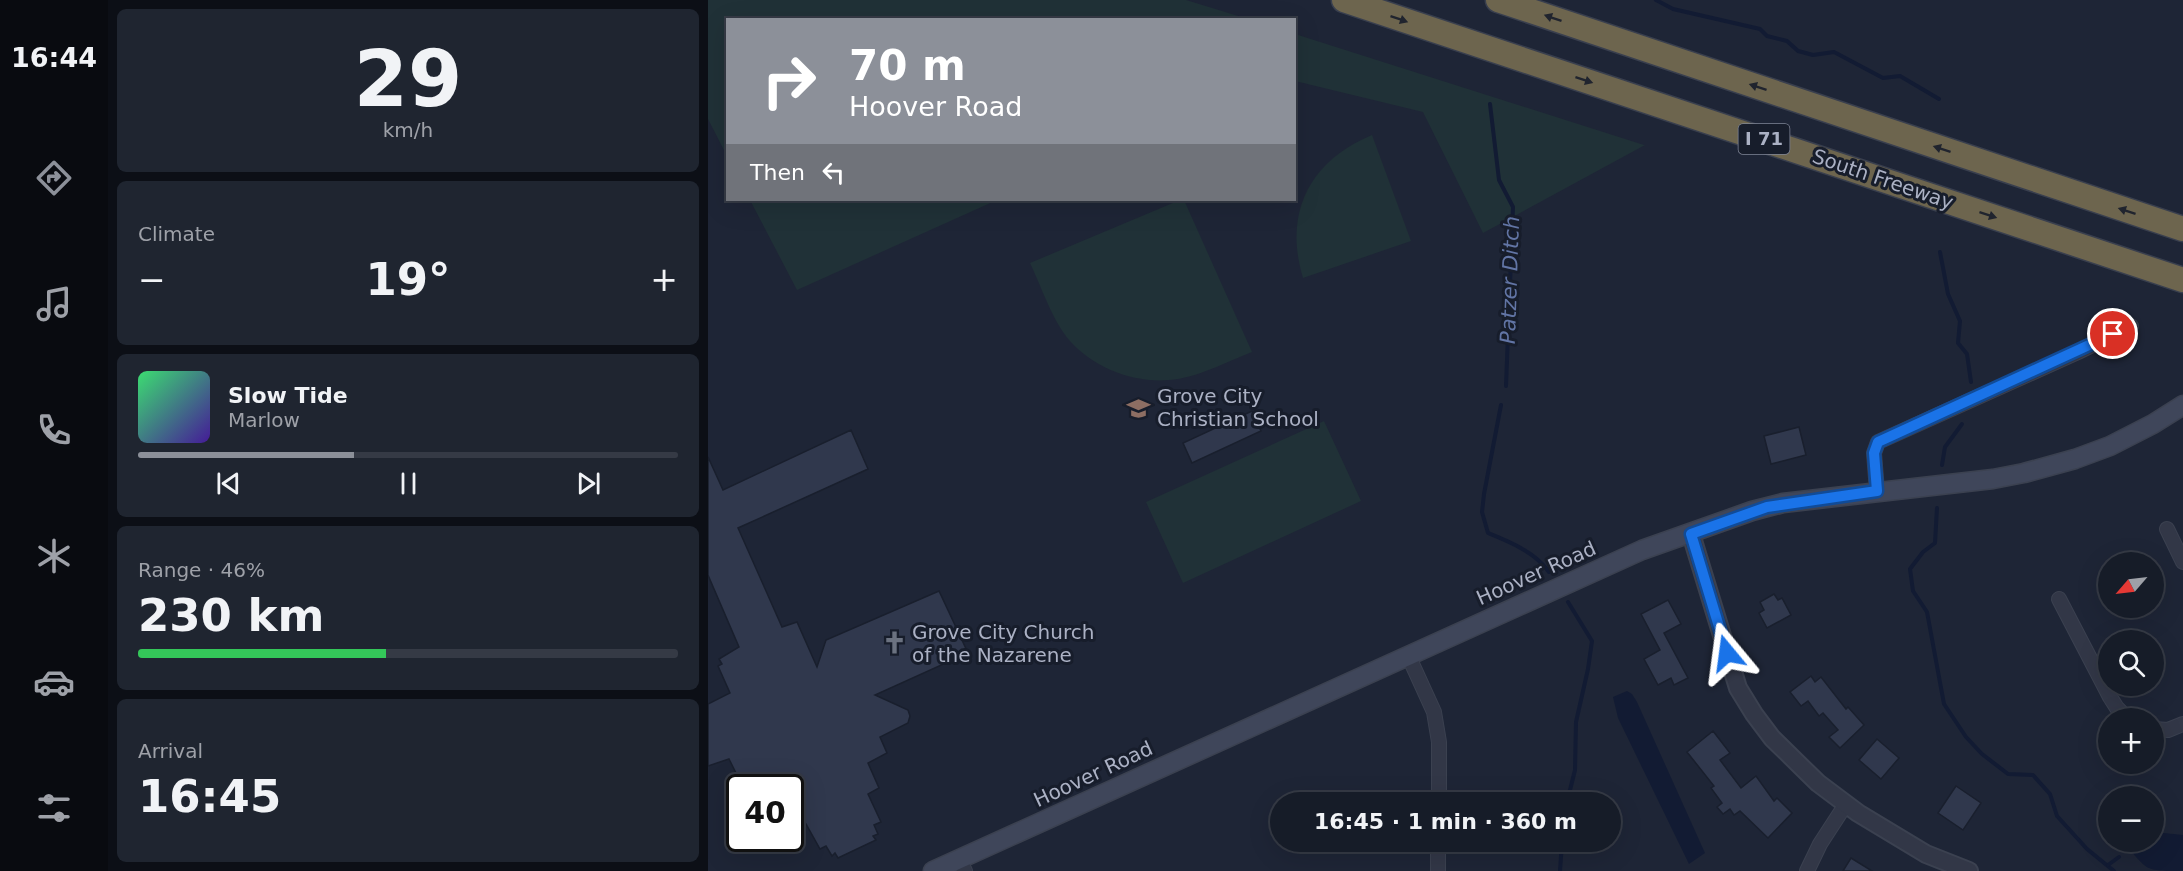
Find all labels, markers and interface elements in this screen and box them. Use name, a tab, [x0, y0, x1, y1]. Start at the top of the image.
one-way arrow	[1544, 13, 1562, 23]
one-way arrow	[1390, 14, 1408, 24]
text: 29	[354, 34, 462, 124]
text: 70 m	[849, 41, 966, 90]
text: 16:44	[11, 42, 97, 73]
icon: right	[750, 42, 828, 120]
one-way arrow	[1575, 76, 1593, 85]
one-way arrow	[1748, 82, 1766, 91]
text: Hoover Road	[849, 91, 1022, 122]
text: km/h	[383, 118, 433, 142]
road number: I 71	[1738, 124, 1790, 154]
one-way arrow	[1933, 143, 1951, 153]
street label: South Freeway	[1809, 144, 1957, 214]
icon: left	[817, 156, 850, 189]
icon: directions	[33, 157, 75, 199]
text: Then	[750, 160, 805, 185]
one-way arrow	[2118, 205, 2136, 215]
one-way arrow	[1979, 211, 1997, 220]
water label: Patzer Ditch	[1496, 216, 1524, 344]
text: Climate	[138, 222, 215, 246]
text: 19°	[365, 253, 451, 306]
text: −	[138, 260, 166, 299]
text: +	[650, 260, 678, 299]
icon: music	[33, 283, 75, 325]
pin	[2087, 308, 2138, 359]
icon: arrive	[2096, 317, 2129, 350]
text: Slow Tide	[228, 383, 348, 408]
place label: Grove City Christian School	[1157, 384, 1319, 431]
school or university icon: Grove City Christian School	[1126, 395, 1152, 421]
text: Marlow	[228, 408, 300, 432]
icon: phone	[33, 409, 75, 451]
icon: previous	[212, 467, 245, 500]
icon: pause	[392, 467, 425, 500]
icon: next	[572, 467, 605, 500]
icon: climate	[33, 535, 75, 577]
street label: Hoover Road	[1472, 536, 1600, 610]
north arrow	[2098, 552, 2164, 618]
map controls	[2098, 552, 2164, 852]
text: Range · 46%	[138, 558, 265, 582]
text: 230 km	[138, 589, 324, 642]
place label: Grove City Church of the Nazarene	[912, 620, 1094, 667]
position arrow	[1695, 621, 1759, 685]
church icon: Grove City Church of the Nazarene	[881, 630, 907, 656]
button: search	[2098, 630, 2164, 696]
icon: car	[33, 661, 75, 703]
button: +	[2098, 708, 2164, 774]
street label: Hoover Road	[1030, 736, 1156, 812]
text: Arrival	[138, 739, 203, 763]
text: 16:45	[138, 770, 281, 823]
speed limit sign: 40	[726, 774, 804, 852]
button: −	[2098, 786, 2164, 852]
icon: filters	[33, 787, 75, 829]
text: 16:45 · 1 min · 360 m	[1314, 809, 1577, 834]

